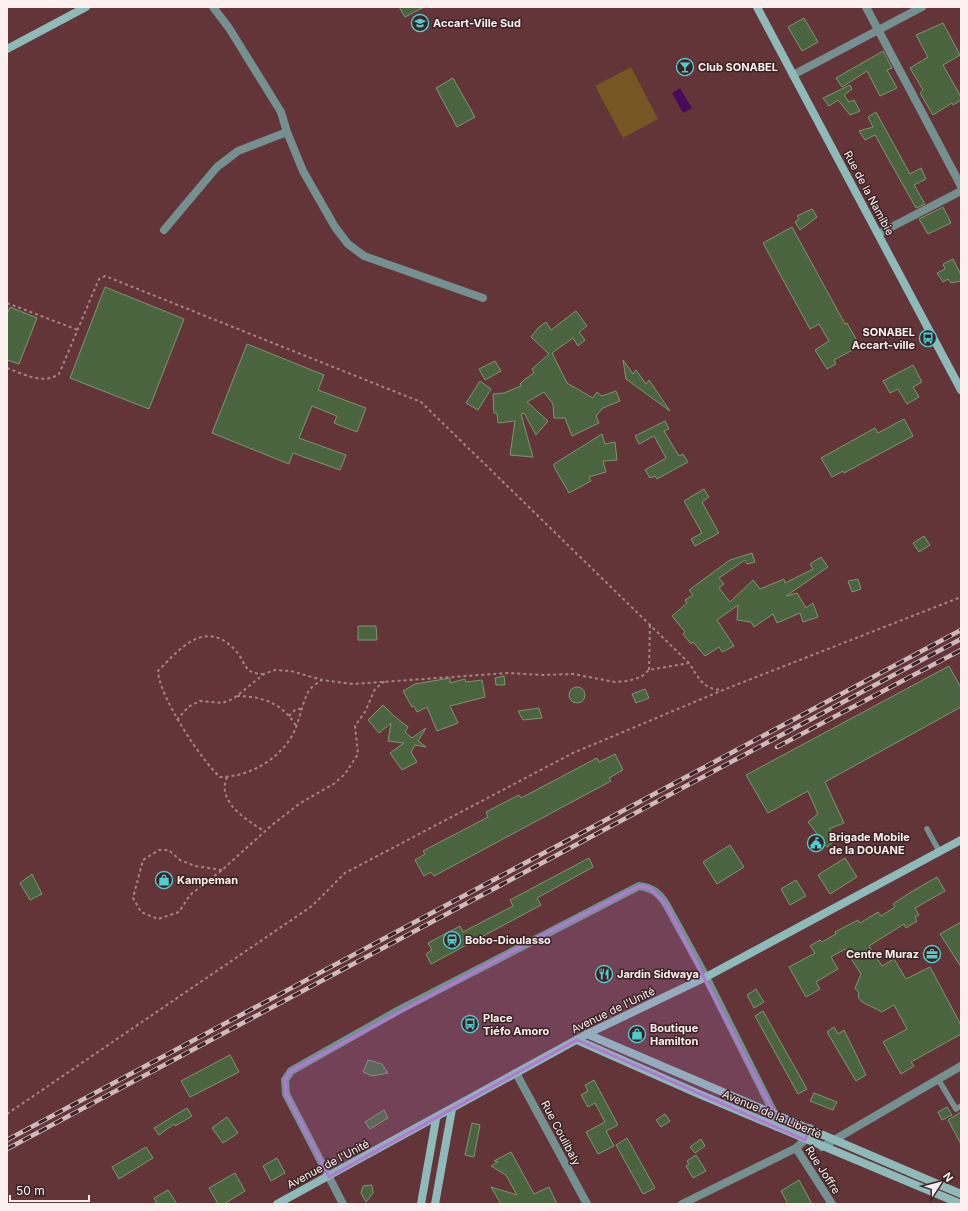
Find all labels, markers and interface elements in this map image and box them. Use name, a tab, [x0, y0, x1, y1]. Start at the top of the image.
school or university icon: Accart-Ville Sud	[410, 13, 430, 33]
place label: Accart-Ville Sud	[433, 16, 521, 30]
bar icon: Club SONABEL	[675, 57, 695, 77]
place label: Club SONABEL	[698, 60, 778, 74]
street label: Rue de la Namibie	[841, 148, 897, 238]
place label: SONABEL Accart-ville	[852, 325, 915, 352]
bus stop icon: SONABEL Accart-ville	[918, 328, 938, 348]
place label: Brigade Mobile de la DOUANE	[829, 830, 910, 857]
public building icon: Brigade Mobile de la DOUANE	[806, 833, 826, 853]
shop icon: Kampeman	[154, 870, 174, 890]
place label: Kampeman	[177, 873, 238, 887]
station icon: Bobo-Dioulasso	[442, 930, 462, 950]
place label: Bobo-Dioulasso	[465, 933, 551, 947]
office icon: Centre Muraz	[922, 944, 942, 964]
place label: Centre Muraz	[846, 947, 919, 961]
restaurant icon: Jardin Sidwaya	[594, 964, 614, 984]
place label: Jardin Sidwaya	[617, 967, 699, 981]
street label: Avenue de l'Unité	[569, 984, 657, 1036]
place label: Place Tiéfo Amoro	[483, 1011, 550, 1038]
bus stop icon: Place Tiéfo Amoro	[460, 1014, 480, 1034]
place label: Boutique Hamilton	[650, 1021, 699, 1048]
shop icon: Boutique Hamilton	[627, 1024, 647, 1044]
street label: Avenue de la Liberté	[720, 1087, 824, 1141]
street label: Rue Coulibaly	[538, 1098, 584, 1168]
street label: Avenue de l'Unité	[284, 1136, 372, 1192]
street label: Rue Joffre	[802, 1144, 844, 1196]
north arrow	[920, 1163, 960, 1203]
text: N	[940, 1170, 956, 1185]
scale bar	[10, 1177, 89, 1203]
text: 50 m	[16, 1183, 45, 1198]

